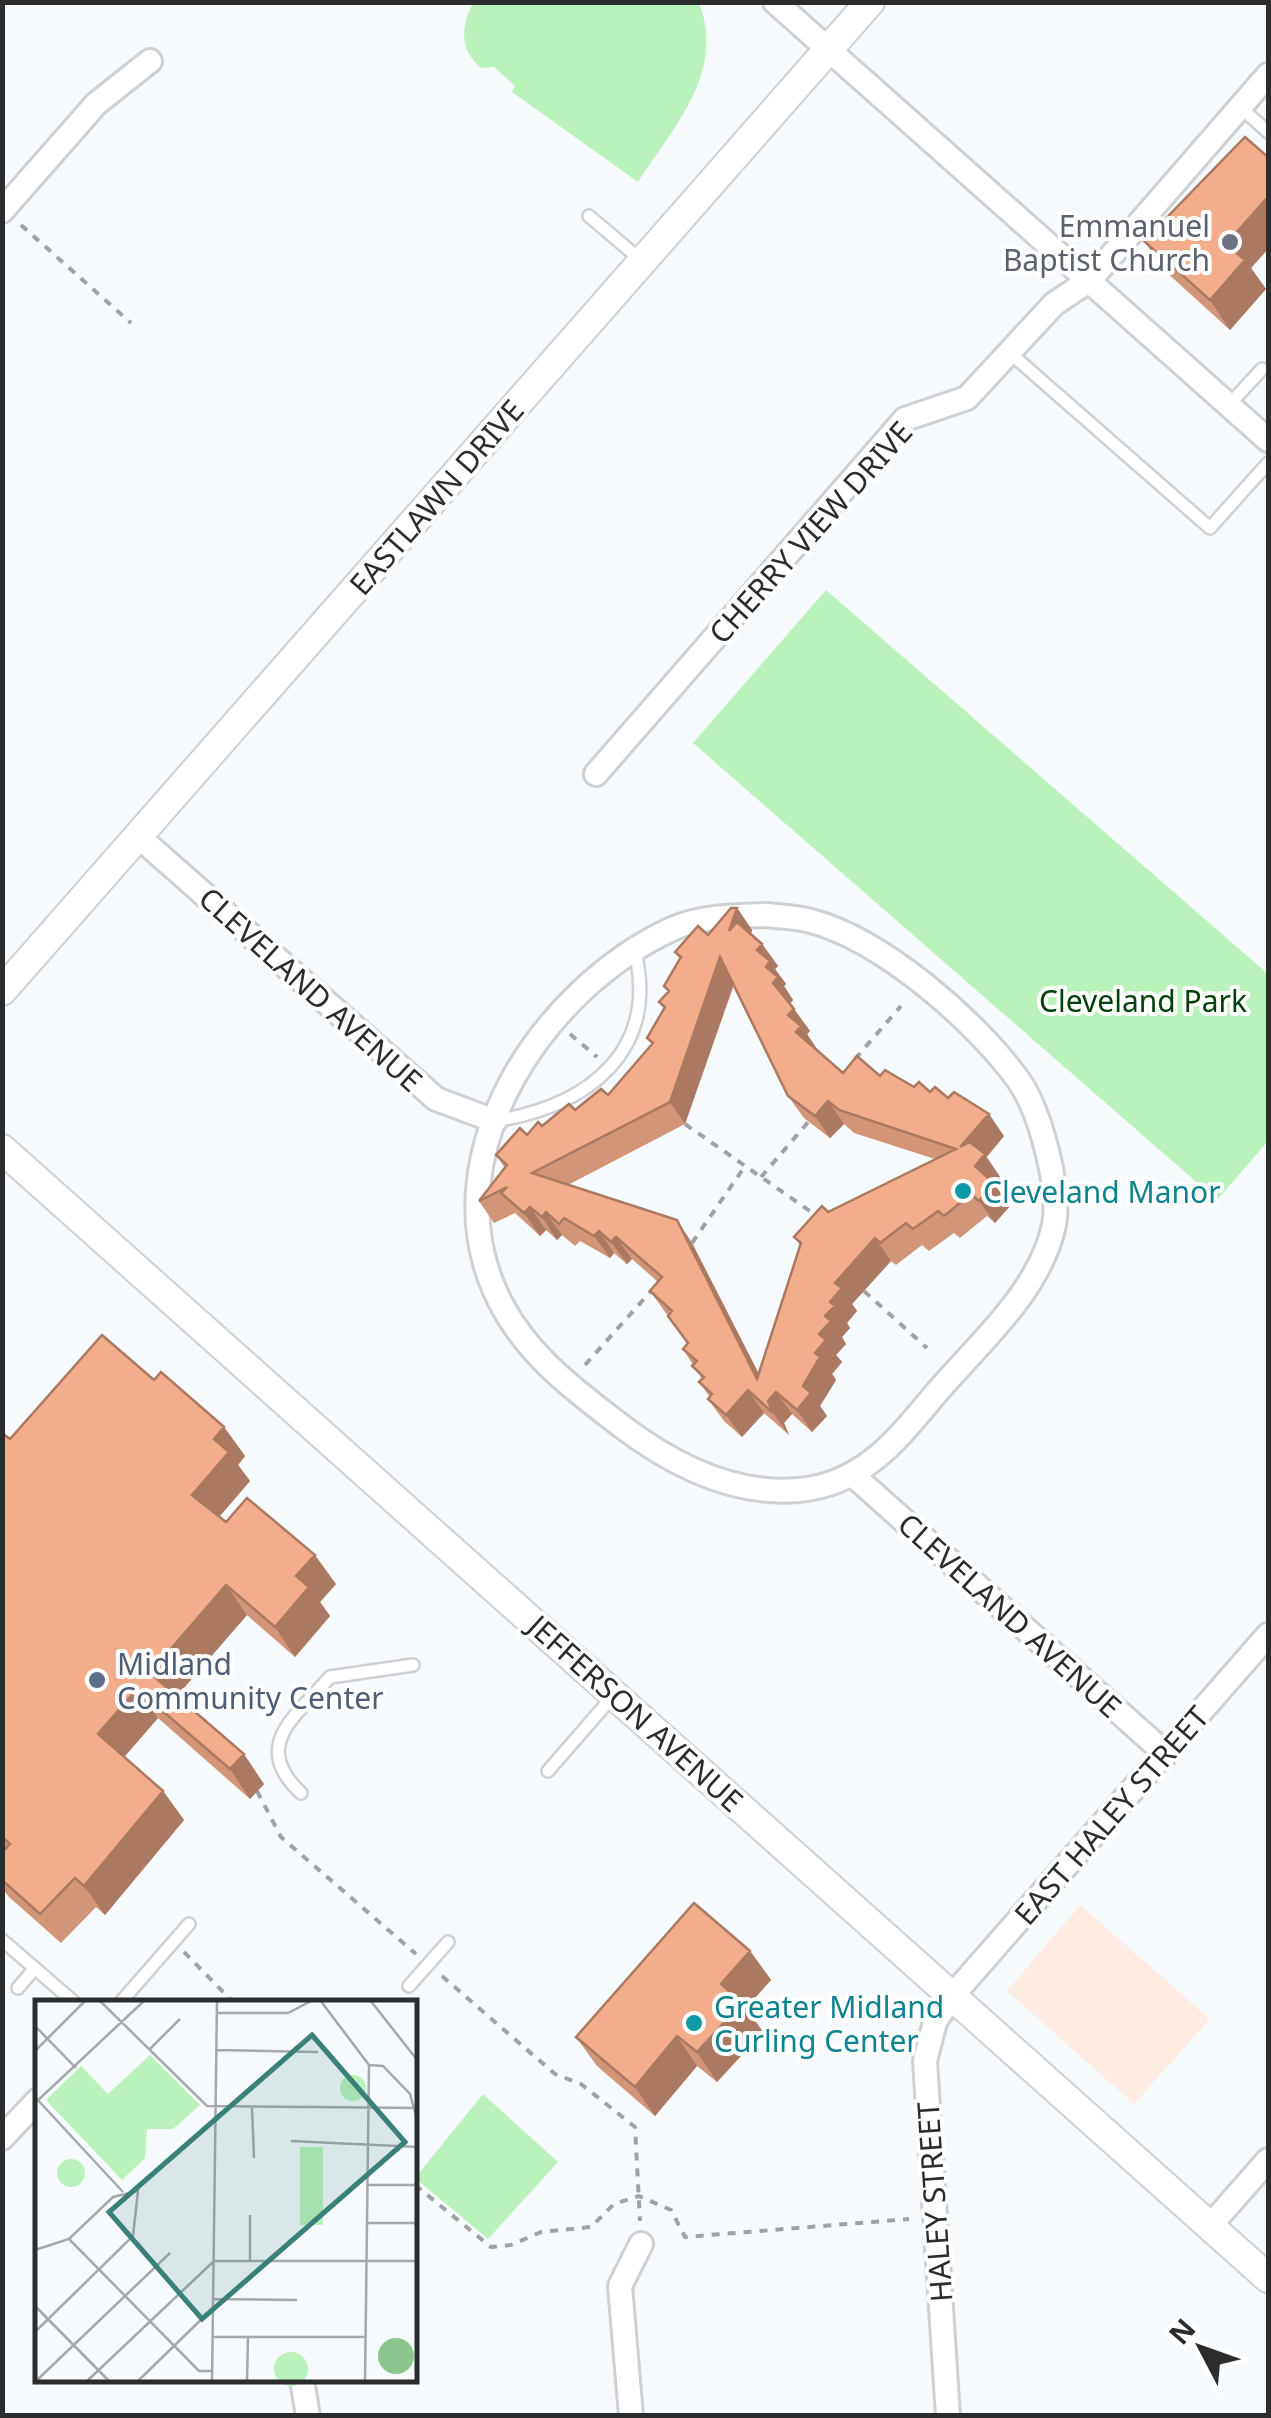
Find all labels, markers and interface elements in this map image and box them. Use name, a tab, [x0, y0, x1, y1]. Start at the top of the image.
place label: Emmanuel Baptist Church	[1003, 205, 1210, 280]
marker: Emmanuel Baptist Church	[1219, 231, 1241, 253]
street label: EASTLAWN DRIVE	[340, 390, 532, 604]
street label: CHERRY VIEW DRIVE	[699, 412, 921, 652]
street label: CLEVELAND AVENUE	[190, 878, 432, 1100]
park label: Cleveland Park	[1039, 980, 1247, 1021]
place label: Cleveland Manor	[983, 1171, 1221, 1212]
marker: Cleveland Manor	[952, 1180, 974, 1202]
street label: CLEVELAND AVENUE	[889, 1504, 1131, 1726]
street label: JEFFERSON AVENUE	[518, 1603, 752, 1821]
place label: Midland Community Center	[117, 1643, 384, 1718]
marker: Midland Community Center	[86, 1669, 108, 1691]
street label: EAST HALEY STREET	[1005, 1697, 1218, 1933]
place label: Greater Midland Curling Center	[714, 1986, 944, 2061]
inset map	[35, 2000, 418, 2383]
marker: Greater Midland Curling Center	[683, 2012, 705, 2034]
street label: HALEY STREET	[907, 2100, 961, 2303]
north arrow	[1151, 2298, 1251, 2398]
text: N	[1160, 2310, 1203, 2352]

